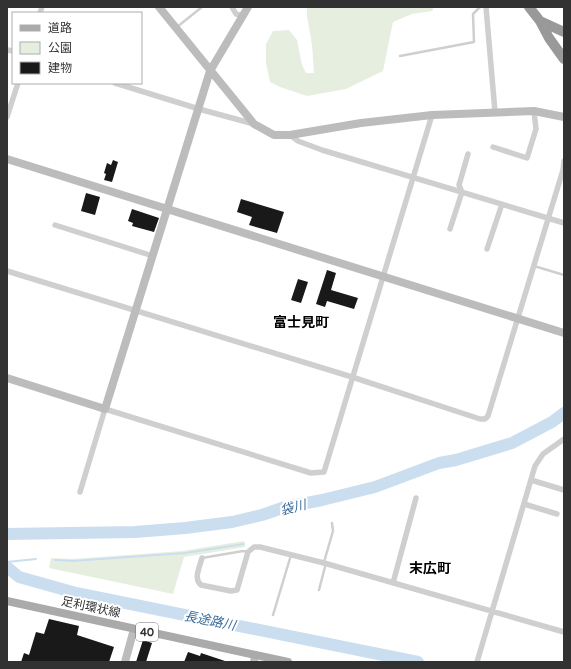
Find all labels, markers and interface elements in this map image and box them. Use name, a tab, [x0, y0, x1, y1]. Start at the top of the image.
legend	[12, 12, 142, 84]
text: 道路	[48, 21, 72, 35]
text: 公園	[48, 41, 72, 55]
text: 建物	[48, 61, 72, 75]
district label: 富士見町	[273, 314, 329, 331]
water label: 袋川	[279, 497, 310, 519]
district label: 末広町	[409, 560, 451, 577]
street label: 足利環状線	[60, 594, 122, 620]
water label: 長途路川	[183, 608, 239, 634]
road number: 40	[136, 623, 158, 641]

